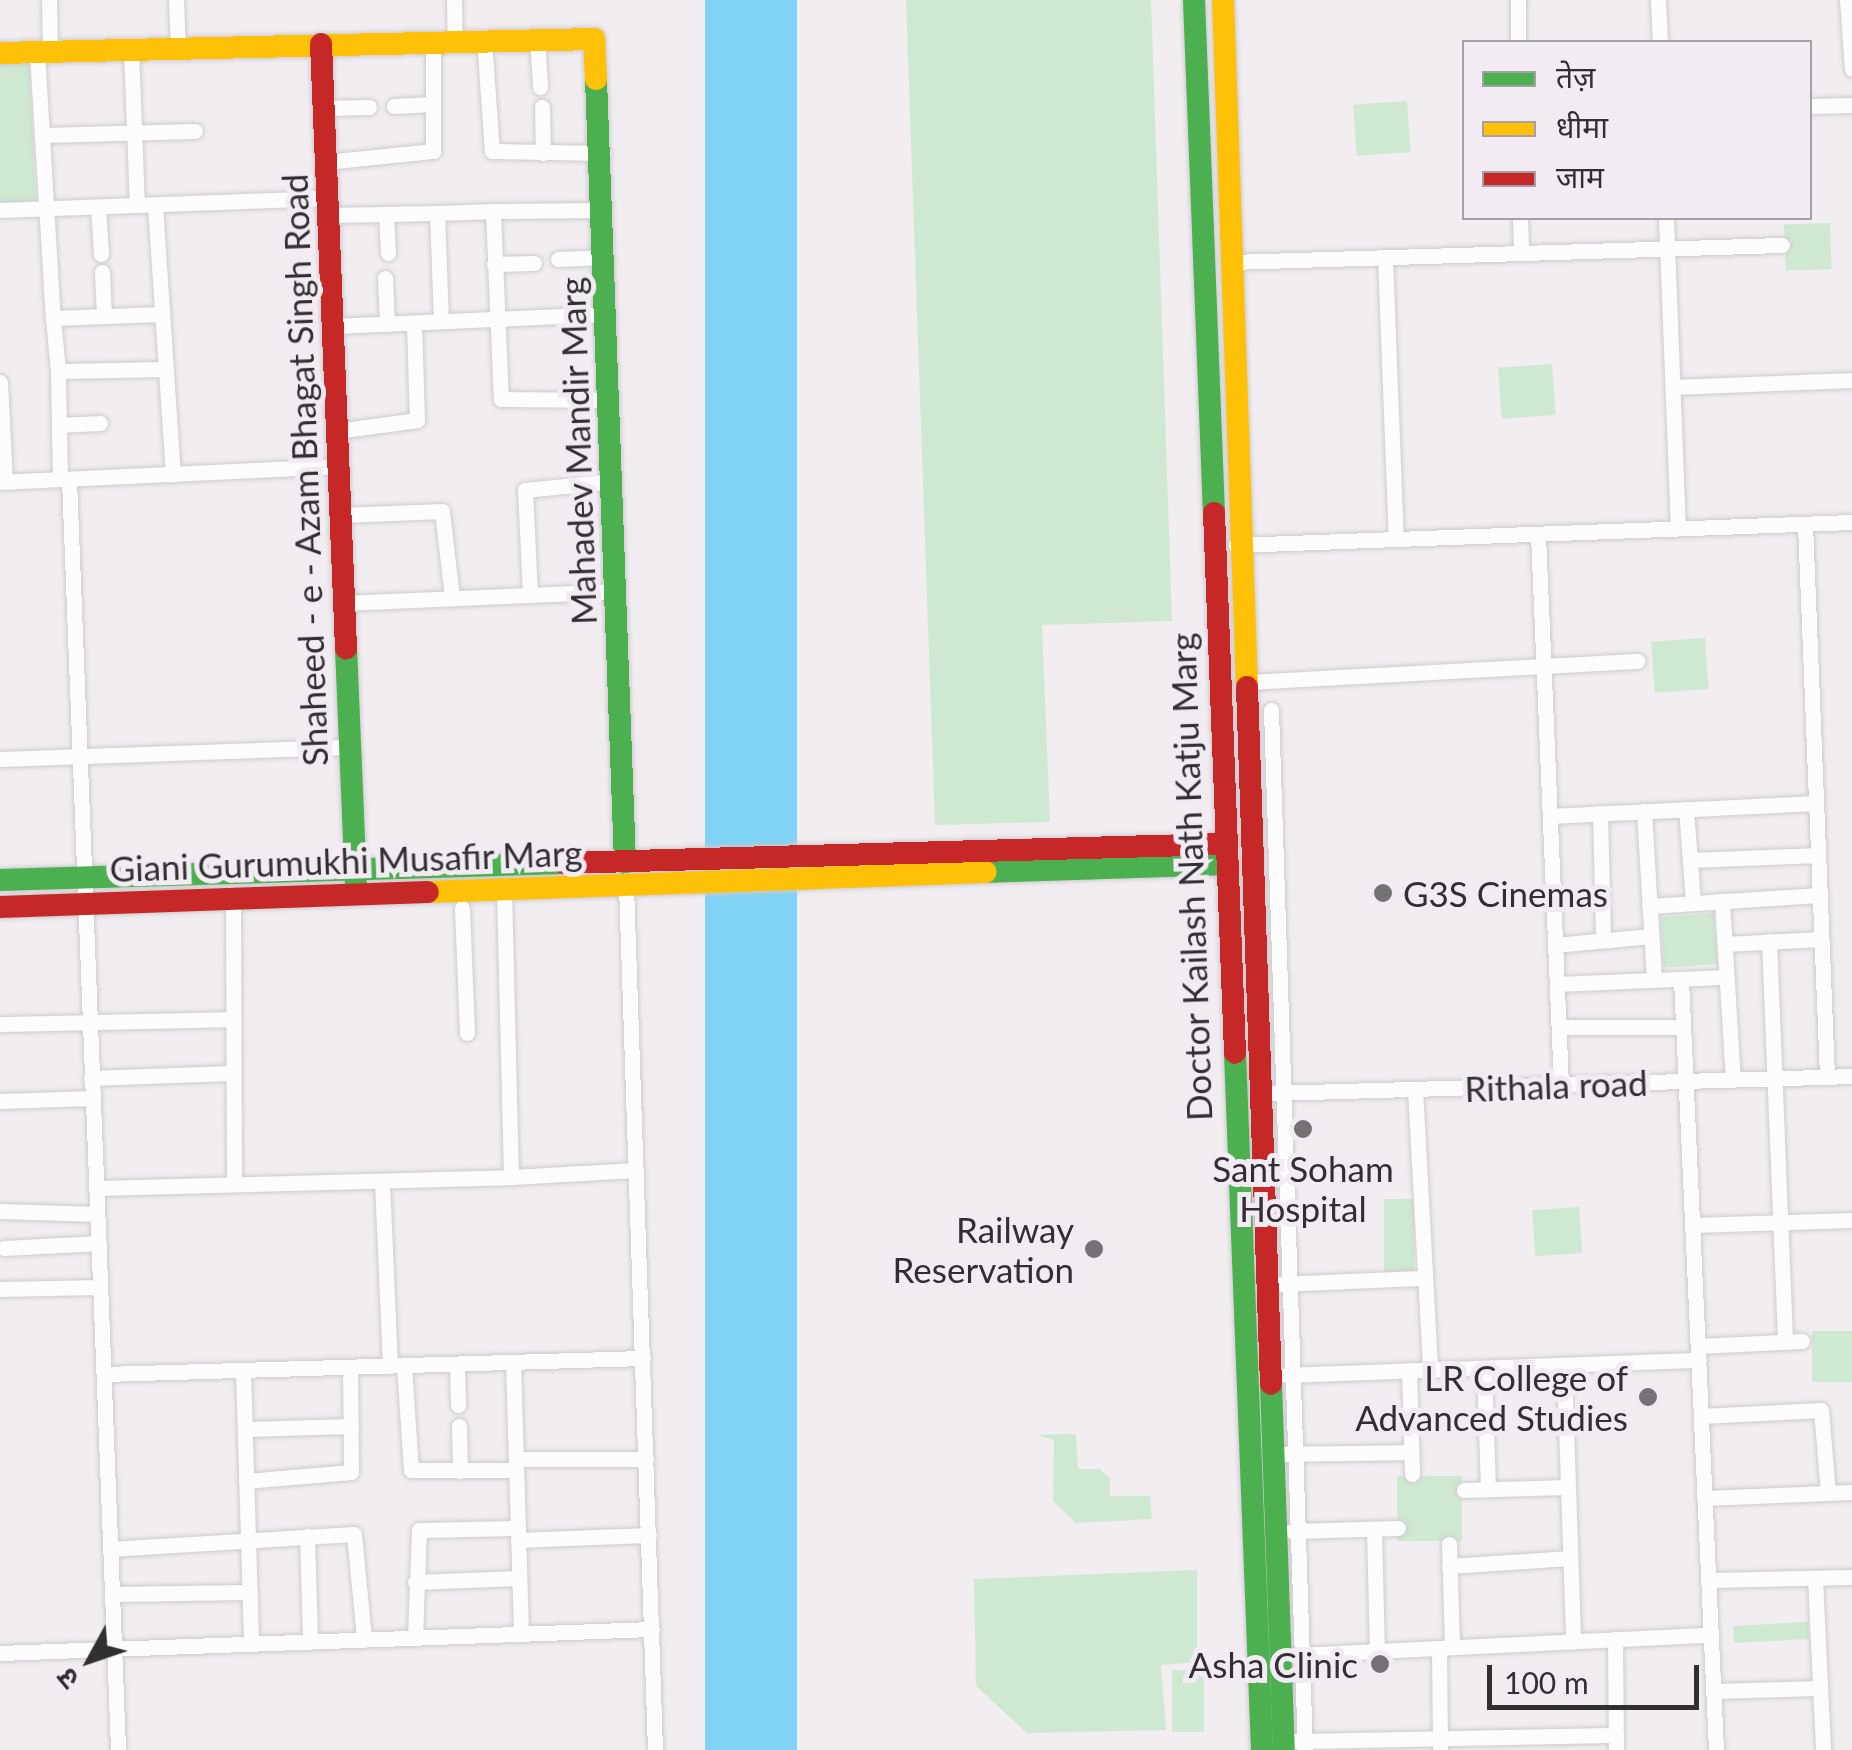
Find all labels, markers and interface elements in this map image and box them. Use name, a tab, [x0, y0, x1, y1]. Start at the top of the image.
legend	[1462, 40, 1812, 220]
text: तेज़	[1556, 58, 1595, 94]
text: धीमा	[1556, 108, 1608, 144]
text: जाम	[1556, 158, 1604, 194]
street label: Shaheed - e - Azam Bhagat Singh Road	[273, 173, 335, 767]
street label: Mahadev Mandir Marg	[550, 276, 604, 626]
street label: Doctor Kailash Nath Katju Marg	[1160, 632, 1220, 1122]
street label: Giani Gurumukhi Musafir Marg	[109, 831, 583, 889]
place label: G3S Cinemas	[1403, 872, 1608, 914]
marker: G3S Cinemas	[1372, 882, 1394, 904]
street label: Rithala road	[1464, 1061, 1648, 1109]
marker: Sant Soham Hospital	[1290, 1116, 1316, 1142]
place label: Sant Soham Hospital	[1212, 1147, 1394, 1229]
place label: Railway Reservation	[893, 1208, 1074, 1290]
marker: Railway Reservation	[1083, 1238, 1105, 1260]
place label: LR College of Advanced Studies	[1355, 1356, 1628, 1438]
marker: LR College of Advanced Studies	[1637, 1386, 1659, 1408]
north arrow	[40, 1610, 140, 1710]
place label: Asha Clinic	[1189, 1643, 1358, 1685]
scale bar	[1492, 1645, 1704, 1707]
marker: Asha Clinic	[1367, 1651, 1393, 1677]
text: उ	[49, 1662, 85, 1696]
text: 100 m	[1504, 1664, 1589, 1700]

